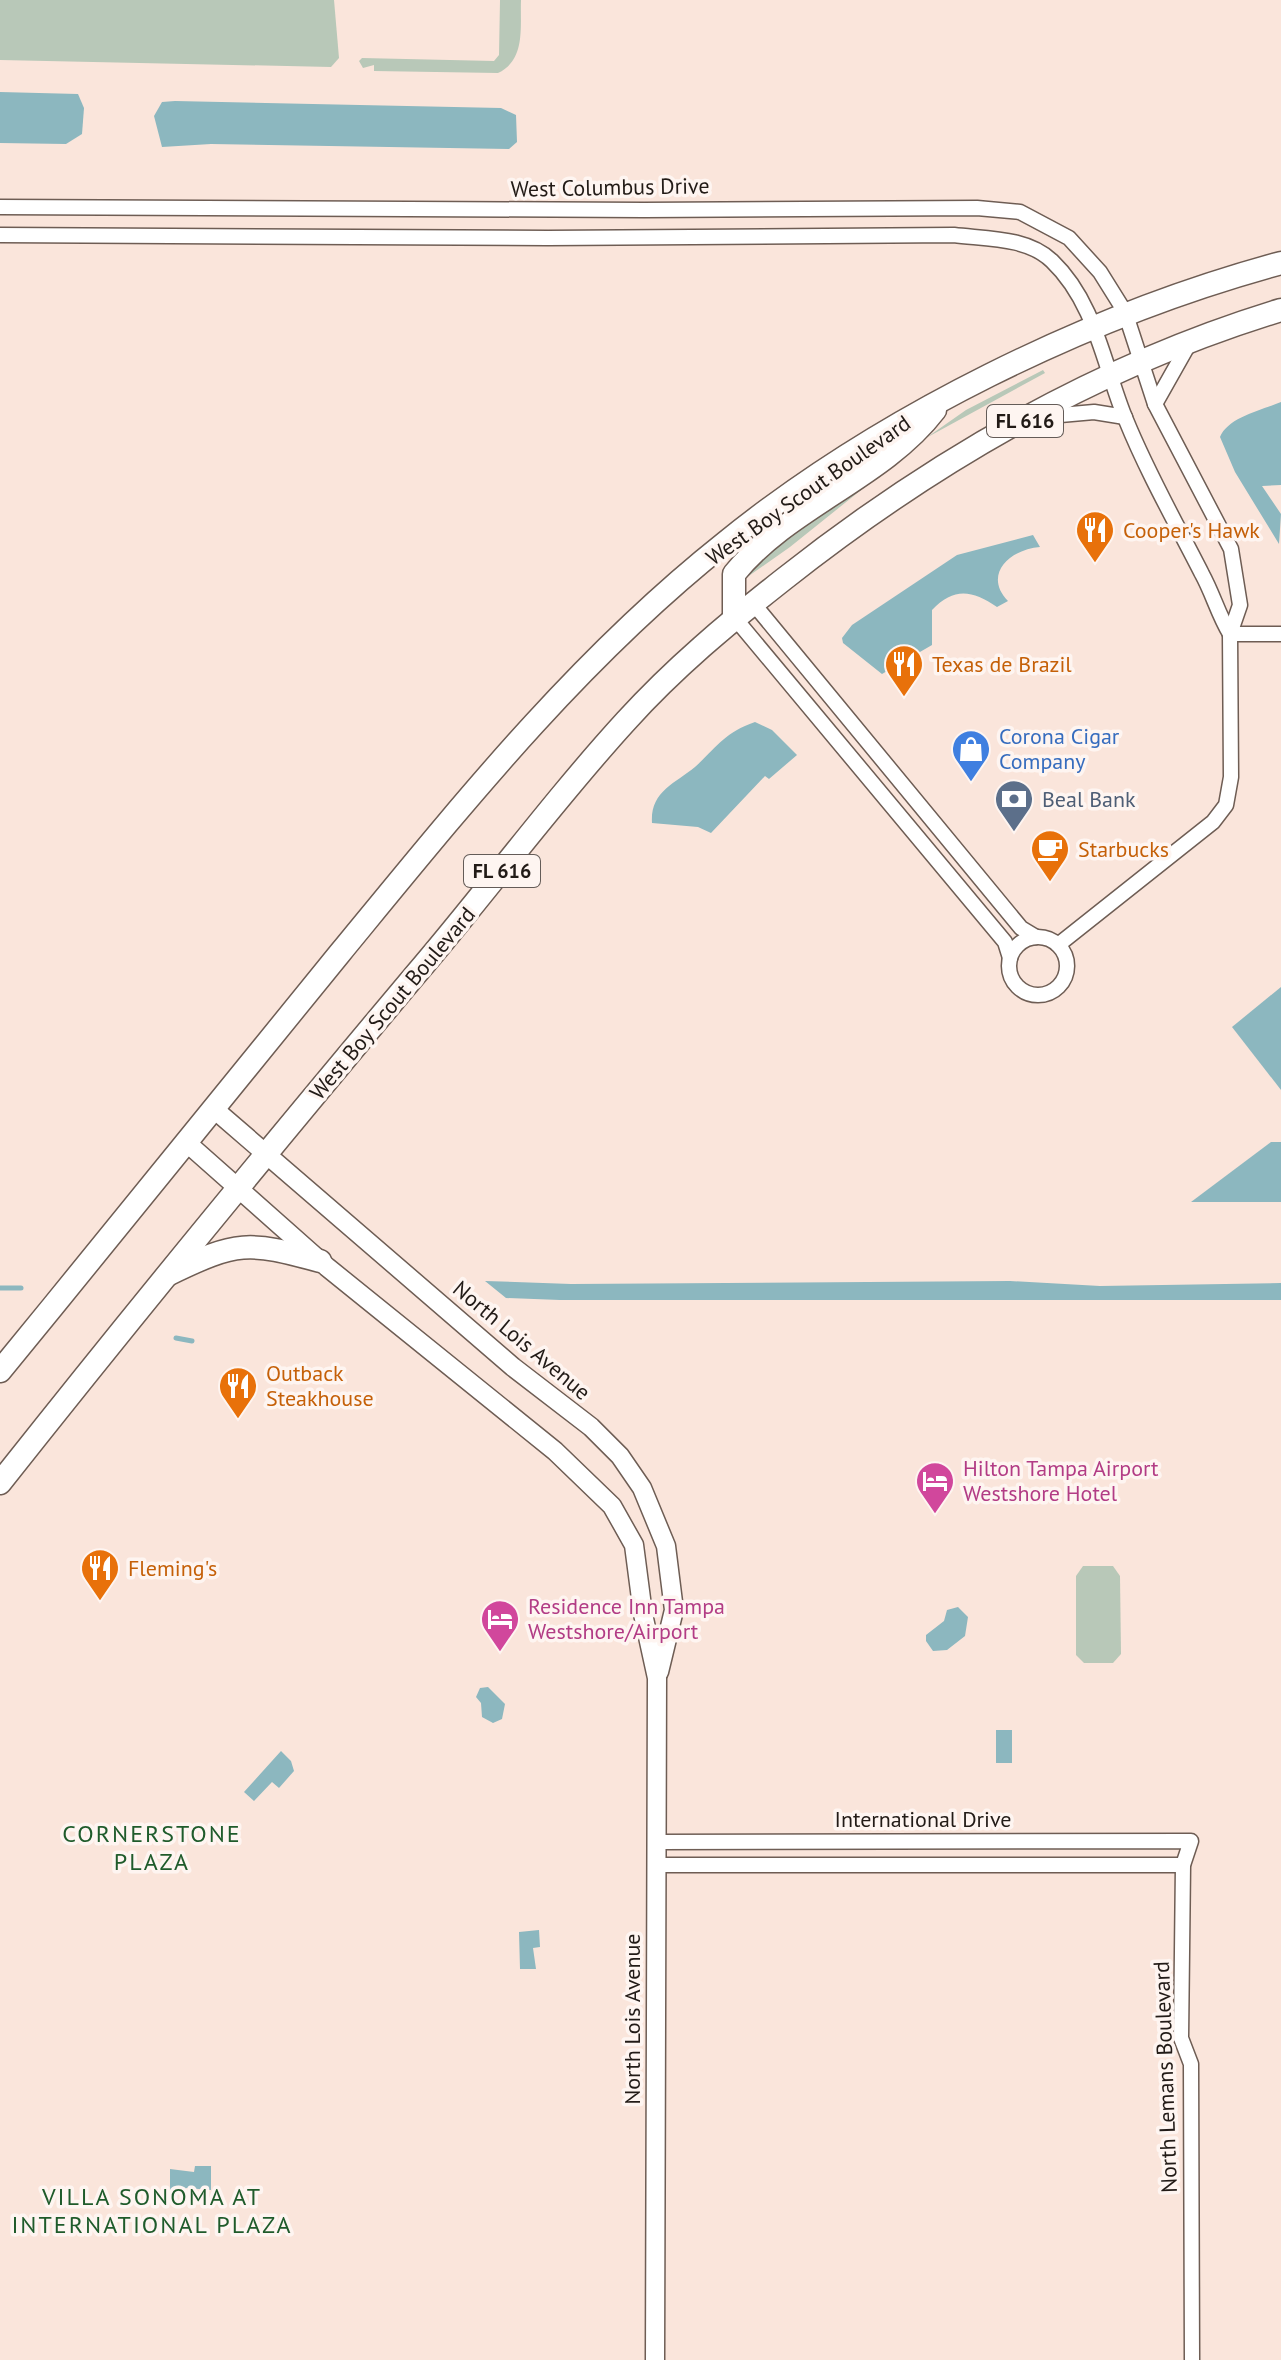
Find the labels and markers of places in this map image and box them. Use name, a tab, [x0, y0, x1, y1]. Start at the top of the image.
restaurant icon: Cooper's Hawk	[1074, 509, 1116, 564]
place label: Cooper's Hawk	[1123, 516, 1260, 544]
restaurant icon: Texas de Brazil	[883, 643, 925, 698]
place label: Texas de Brazil	[932, 650, 1072, 678]
place label: Corona Cigar Company	[999, 722, 1120, 775]
shop icon: Corona Cigar Company	[950, 728, 992, 783]
bank icon: Beal Bank	[993, 778, 1035, 833]
place label: Beal Bank	[1042, 785, 1136, 813]
cafe icon: Starbucks	[1029, 828, 1071, 883]
place label: Starbucks	[1078, 835, 1169, 863]
place label: Outback Steakhouse	[266, 1359, 374, 1412]
restaurant icon: Outback Steakhouse	[217, 1365, 259, 1420]
place label: Hilton Tampa Airport Westshore Hotel	[963, 1454, 1159, 1507]
hotel icon: Hilton Tampa Airport Westshore Hotel	[914, 1460, 956, 1515]
restaurant icon: Fleming's	[79, 1547, 121, 1602]
place label: Fleming's	[128, 1554, 217, 1582]
place label: Residence Inn Tampa Westshore/Airport	[528, 1592, 725, 1645]
hotel icon: Residence Inn Tampa Westshore/Airport	[479, 1598, 521, 1653]

